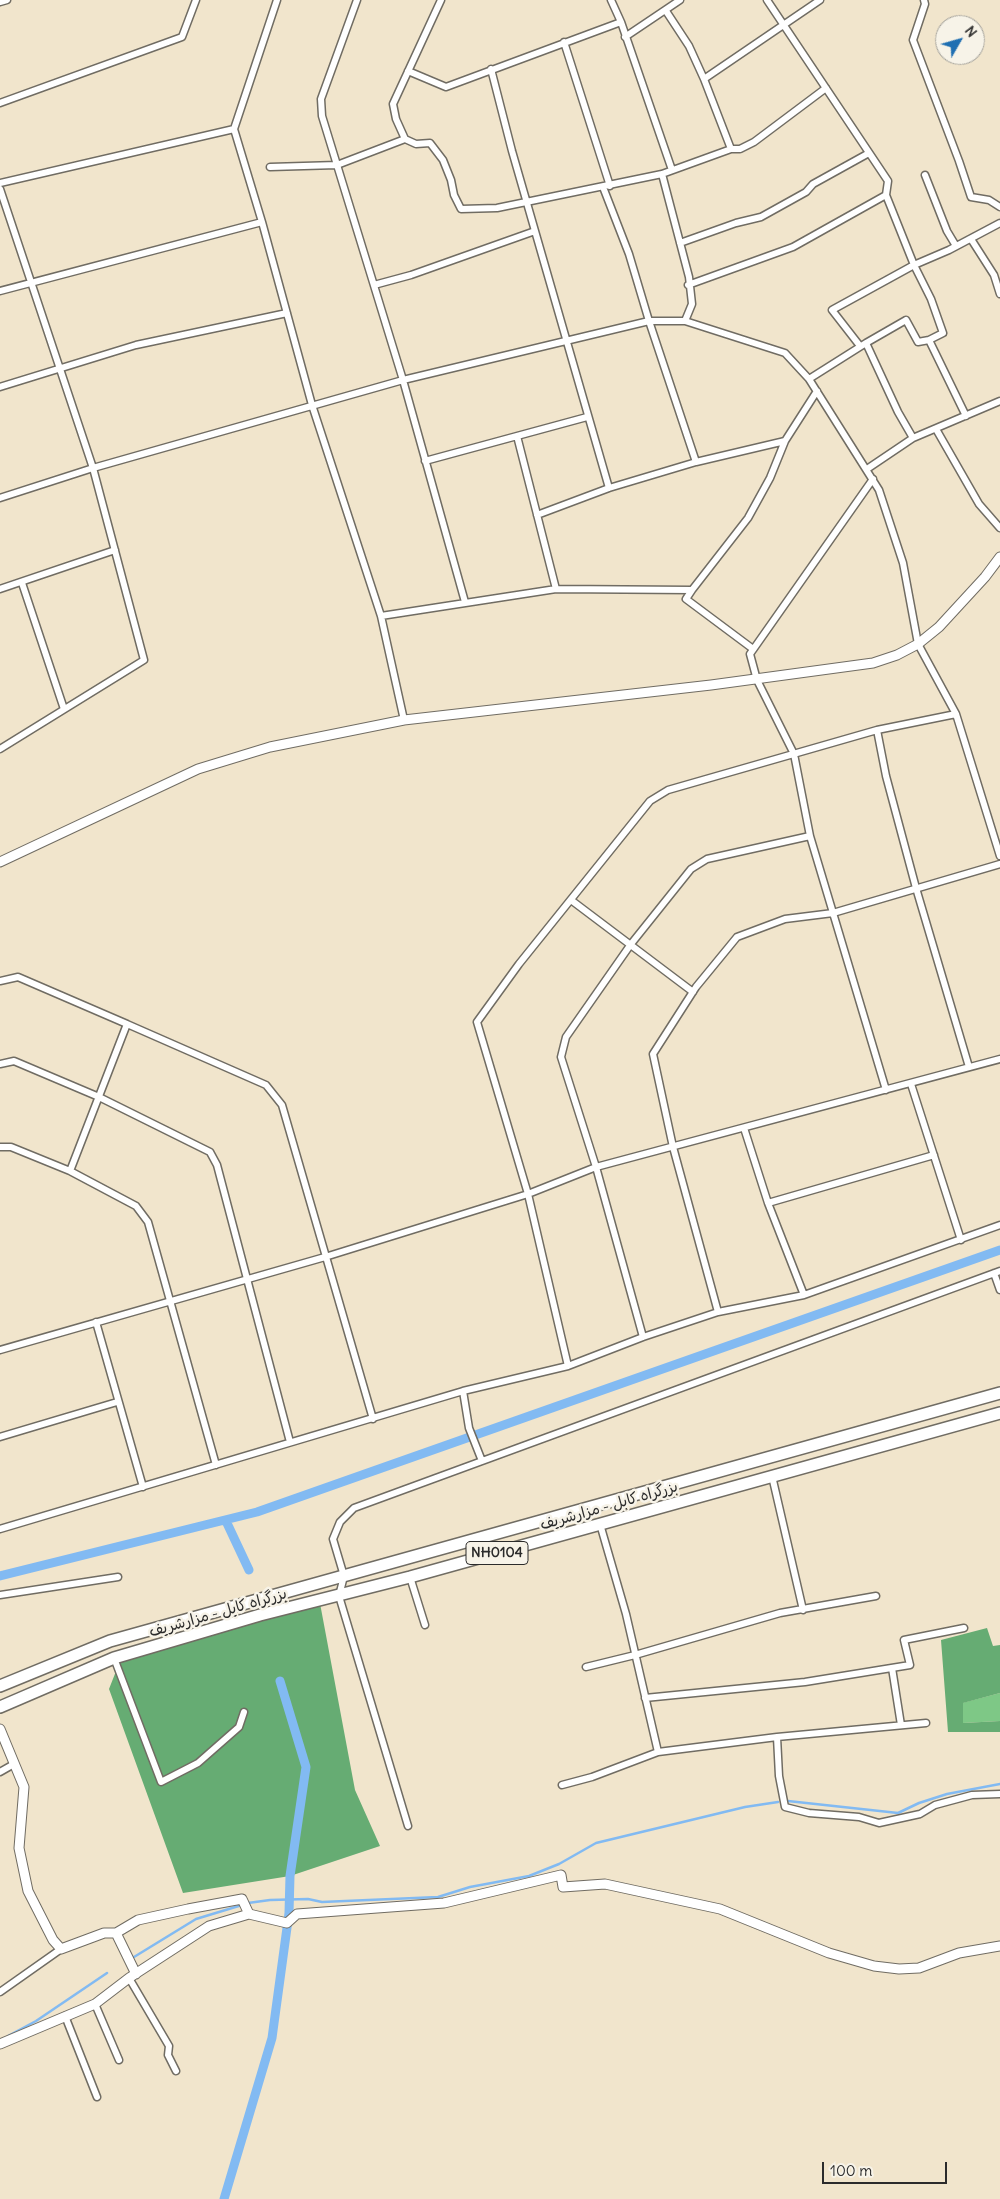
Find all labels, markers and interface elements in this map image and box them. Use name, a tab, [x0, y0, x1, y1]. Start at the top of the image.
north arrow	[935, 15, 985, 65]
text: N	[961, 22, 981, 41]
street label: بزرگراه کابل - مزارشریف	[538, 1478, 680, 1534]
road number: NH0104	[466, 1542, 528, 1565]
street label: بزرگراه کابل - مزارشریف	[147, 1585, 289, 1641]
scale bar	[825, 2152, 950, 2184]
text: 100 m	[830, 2161, 872, 2180]

